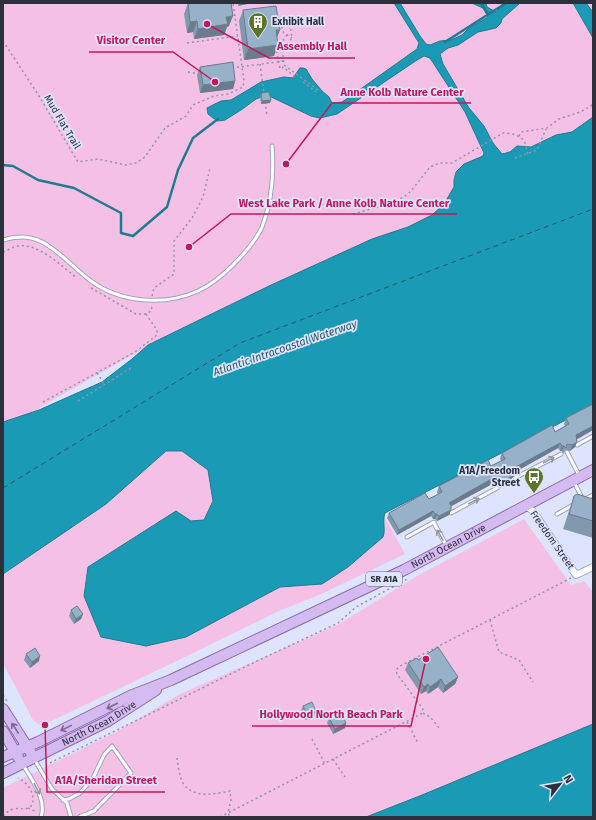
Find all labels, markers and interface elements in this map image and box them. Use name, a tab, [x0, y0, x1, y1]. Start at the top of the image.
building icon: Exhibit Hall	[247, 11, 269, 39]
place label: Exhibit Hall	[272, 16, 324, 28]
callout: Visitor Center	[89, 29, 173, 52]
text: Visitor Center	[96, 34, 166, 47]
callout: Assembly Hall	[269, 35, 355, 58]
text: Assembly Hall	[276, 40, 348, 53]
callout: Anne Kolb Nature Center	[332, 80, 471, 103]
text: Anne Kolb Nature Center	[339, 86, 464, 99]
street label: Mud Flat Trail	[41, 93, 83, 151]
callout: West Lake Park / Anne Kolb Nature Center	[231, 191, 457, 214]
text: West Lake Park / Anne Kolb Nature Center	[239, 197, 450, 210]
water label: Atlantic Intracoastal Waterway	[210, 317, 359, 379]
one-way arrow	[543, 456, 555, 463]
place label: A1A/Freedom Street	[458, 465, 520, 489]
bus stop icon: A1A/Freedom Street	[523, 466, 545, 494]
one-way arrow	[467, 496, 479, 504]
street label: Freedom Street	[527, 508, 577, 572]
street label: North Ocean Drive	[409, 522, 488, 571]
one-way arrow	[436, 529, 444, 541]
road number: SR A1A	[366, 572, 402, 586]
street label: North Ocean Drive	[60, 698, 138, 749]
one-way arrow	[106, 702, 118, 710]
callout: Hollywood North Beach Park	[252, 703, 411, 726]
text: Hollywood North Beach Park	[259, 708, 403, 721]
one-way arrow	[11, 722, 19, 734]
one-way arrow	[60, 725, 72, 732]
north arrow	[540, 764, 580, 804]
callout: A1A/Sheridan Street	[47, 769, 165, 792]
text: N	[561, 773, 576, 786]
text: A1A/Sheridan Street	[54, 774, 158, 787]
one-way arrow	[34, 783, 41, 795]

